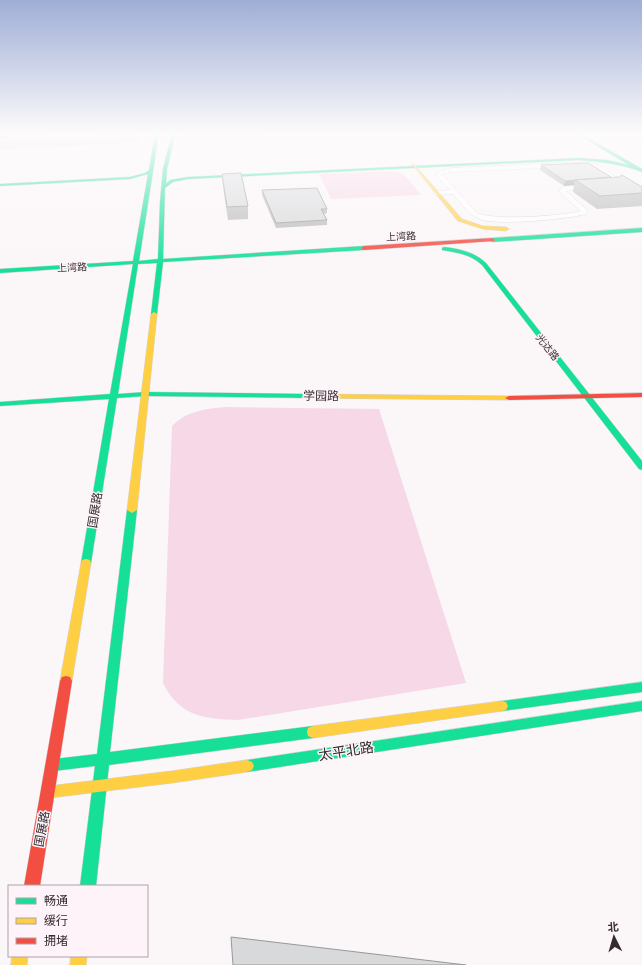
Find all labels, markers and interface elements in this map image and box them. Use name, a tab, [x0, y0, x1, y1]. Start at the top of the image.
street label: 上湾路	[386, 229, 416, 245]
street label: 上湾路	[57, 260, 87, 276]
street label: 光达路	[532, 331, 562, 364]
street label: 学园路	[303, 388, 339, 405]
street label: 国展路	[84, 491, 107, 529]
street label: 太平北路	[317, 738, 375, 766]
street label: 国展路	[31, 810, 54, 848]
legend	[8, 885, 148, 957]
text: 畅通	[44, 893, 68, 910]
text: 缓行	[44, 913, 68, 930]
north arrow	[594, 917, 634, 957]
text: 北	[607, 920, 619, 935]
text: 拥堵	[44, 933, 68, 950]

